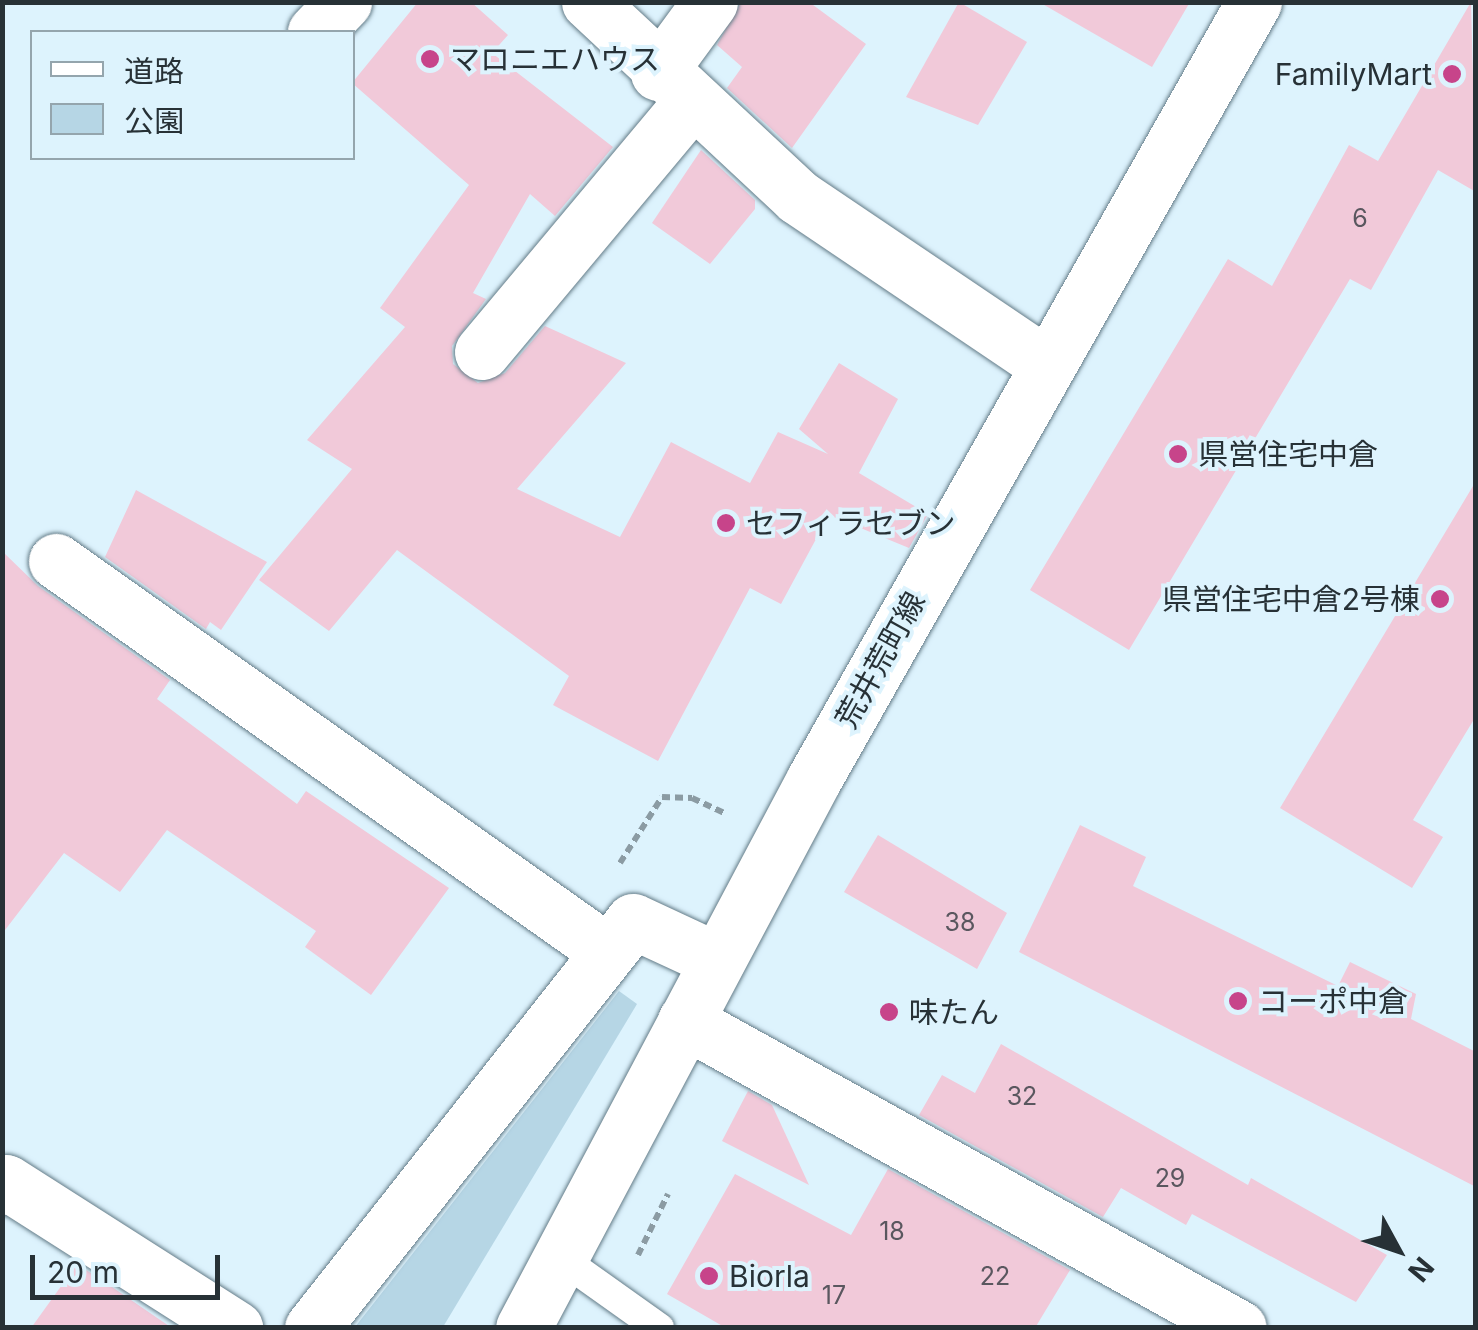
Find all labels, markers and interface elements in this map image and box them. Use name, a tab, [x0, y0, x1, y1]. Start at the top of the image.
legend	[30, 30, 355, 160]
place label: マロニエハウス	[450, 41, 660, 77]
marker: マロニエハウス	[419, 48, 441, 70]
text: 道路	[124, 53, 184, 89]
place label: FamilyMart	[1275, 56, 1432, 92]
marker: FamilyMart	[1441, 63, 1463, 85]
text: 公園	[124, 103, 184, 139]
house number: 6	[1352, 203, 1368, 233]
place label: 県営住宅中倉	[1198, 436, 1378, 472]
marker: 県営住宅中倉	[1167, 443, 1189, 465]
place label: セフィラセブン	[746, 505, 956, 541]
marker: セフィラセブン	[715, 512, 737, 534]
place label: 県営住宅中倉2号棟	[1162, 581, 1420, 617]
street label: 荒井荒町線	[828, 586, 932, 734]
marker: 県営住宅中倉2号棟	[1429, 588, 1451, 610]
house number: 38	[945, 907, 975, 937]
place label: コーポ中倉	[1258, 983, 1408, 1019]
marker: コーポ中倉	[1227, 990, 1249, 1012]
place label: 味たん	[909, 994, 999, 1030]
marker: 味たん	[878, 1001, 900, 1023]
house number: 32	[1007, 1081, 1037, 1111]
house number: 29	[1155, 1163, 1185, 1193]
north arrow	[1348, 1200, 1448, 1300]
house number: 18	[879, 1216, 905, 1246]
scale bar	[35, 1235, 225, 1297]
text: N	[1401, 1250, 1441, 1288]
text: 20 m	[47, 1254, 119, 1290]
place label: Biorla	[729, 1258, 810, 1294]
house number: 22	[980, 1261, 1010, 1291]
marker: Biorla	[698, 1265, 720, 1287]
house number: 17	[822, 1280, 846, 1310]

